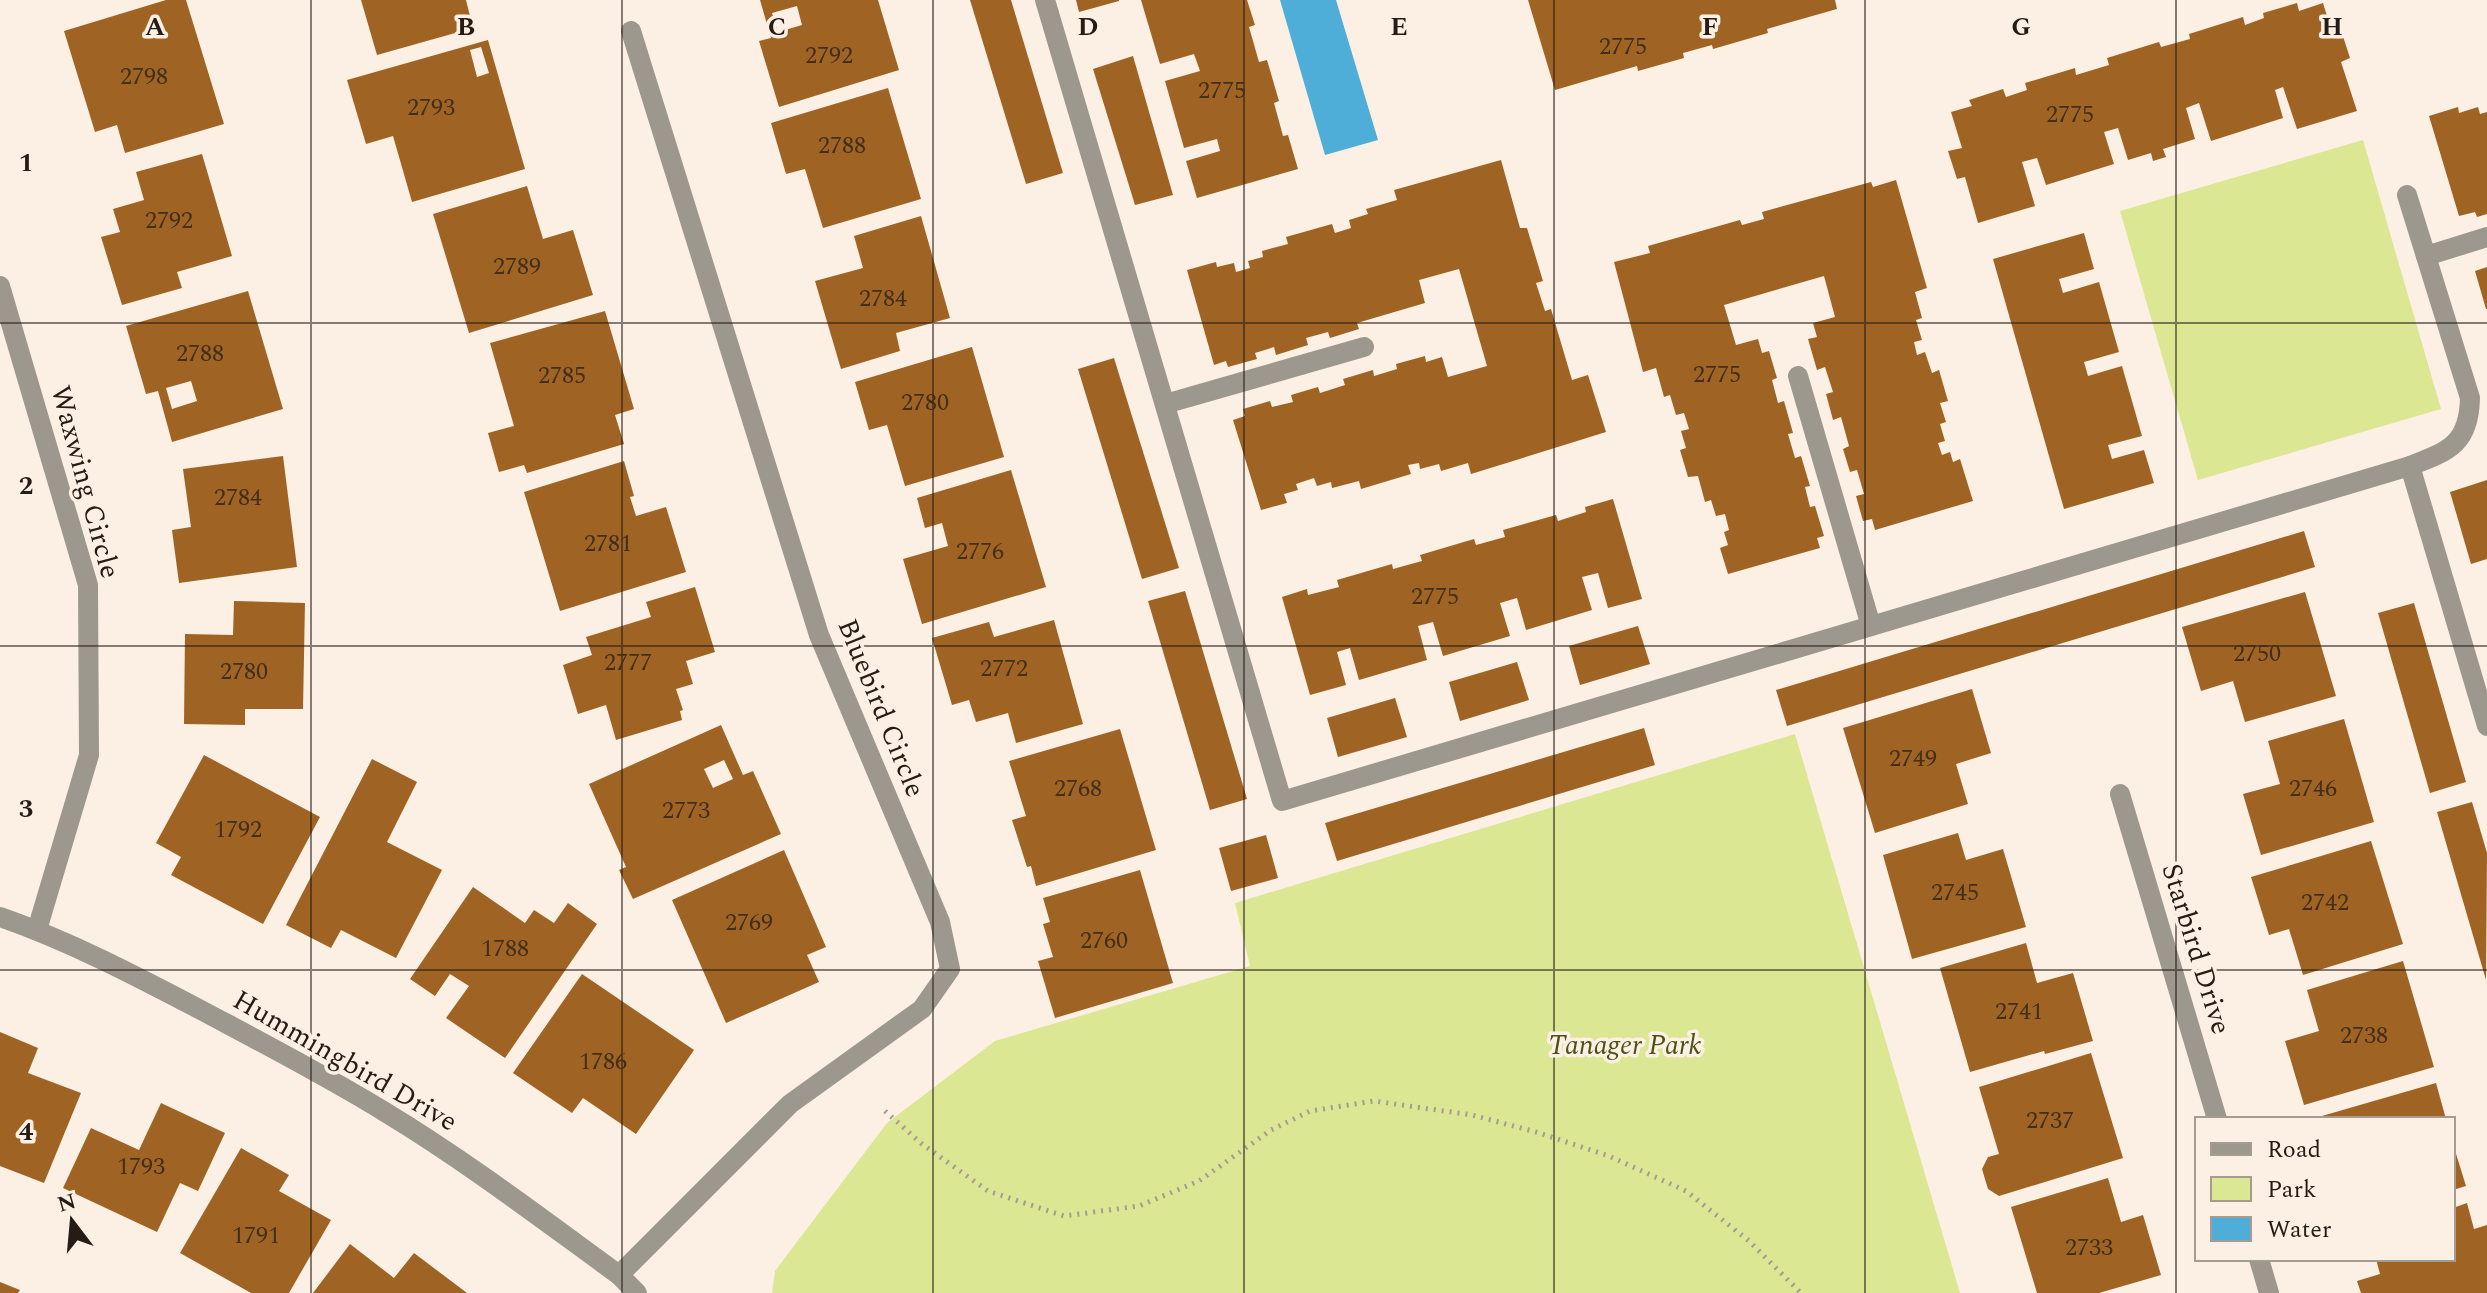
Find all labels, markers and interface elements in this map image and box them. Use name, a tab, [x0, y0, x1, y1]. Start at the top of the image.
text: A	[145, 7, 165, 47]
text: B	[457, 7, 475, 47]
text: C	[768, 7, 786, 47]
text: D	[1078, 7, 1098, 47]
text: E	[1390, 7, 1408, 47]
text: F	[1702, 7, 1718, 47]
text: G	[2011, 7, 2031, 47]
text: H	[2321, 7, 2343, 47]
house number: 2775	[1599, 29, 1647, 65]
house number: 2792	[805, 38, 853, 74]
house number: 2798	[120, 59, 168, 95]
house number: 2775	[1198, 73, 1246, 109]
house number: 2793	[407, 90, 455, 126]
house number: 2775	[2046, 97, 2094, 133]
house number: 2788	[818, 128, 866, 164]
text: 1	[19, 143, 33, 183]
house number: 2792	[145, 203, 193, 239]
house number: 2789	[493, 249, 541, 285]
house number: 2784	[859, 281, 907, 317]
house number: 2788	[176, 336, 224, 372]
house number: 2775	[1693, 357, 1741, 393]
house number: 2785	[538, 358, 586, 394]
street label: Waxwing Circle	[39, 381, 131, 583]
house number: 2780	[901, 385, 949, 421]
text: 2	[19, 466, 33, 506]
house number: 2784	[214, 480, 262, 516]
house number: 2781	[584, 526, 632, 562]
house number: 2776	[956, 534, 1004, 570]
house number: 2775	[1411, 579, 1459, 615]
street label: Bluebird Circle	[826, 612, 936, 804]
house number: 2750	[2233, 636, 2281, 672]
house number: 2777	[604, 645, 652, 681]
house number: 2772	[980, 651, 1028, 687]
house number: 2780	[220, 654, 268, 690]
house number: 2749	[1889, 741, 1937, 777]
house number: 2768	[1054, 771, 1102, 807]
house number: 2746	[2289, 771, 2337, 807]
text: 3	[19, 789, 33, 829]
house number: 2773	[662, 793, 710, 829]
house number: 1792	[214, 812, 262, 848]
street label: Starbird Drive	[2150, 858, 2242, 1040]
house number: 2745	[1931, 875, 1979, 911]
house number: 2742	[2301, 885, 2349, 921]
house number: 2769	[725, 905, 773, 941]
house number: 2760	[1080, 923, 1128, 959]
house number: 1788	[481, 931, 529, 967]
street label: Hummingbird Drive	[225, 979, 465, 1143]
house number: 2741	[1995, 994, 2043, 1030]
house number: 2738	[2340, 1018, 2388, 1054]
park label: Tanager Park	[1548, 1024, 1702, 1067]
house number: 1786	[579, 1044, 627, 1080]
house number: 2737	[2026, 1103, 2074, 1139]
text: 4	[19, 1112, 34, 1152]
legend	[2195, 1117, 2455, 1261]
text: Road	[2267, 1132, 2321, 1168]
house number: 1793	[117, 1149, 165, 1185]
text: Park	[2267, 1172, 2317, 1208]
north arrow	[32, 1181, 112, 1261]
text: N	[54, 1185, 80, 1222]
text: Water	[2267, 1212, 2331, 1248]
house number: 1791	[232, 1218, 280, 1254]
house number: 2733	[2065, 1230, 2113, 1266]

